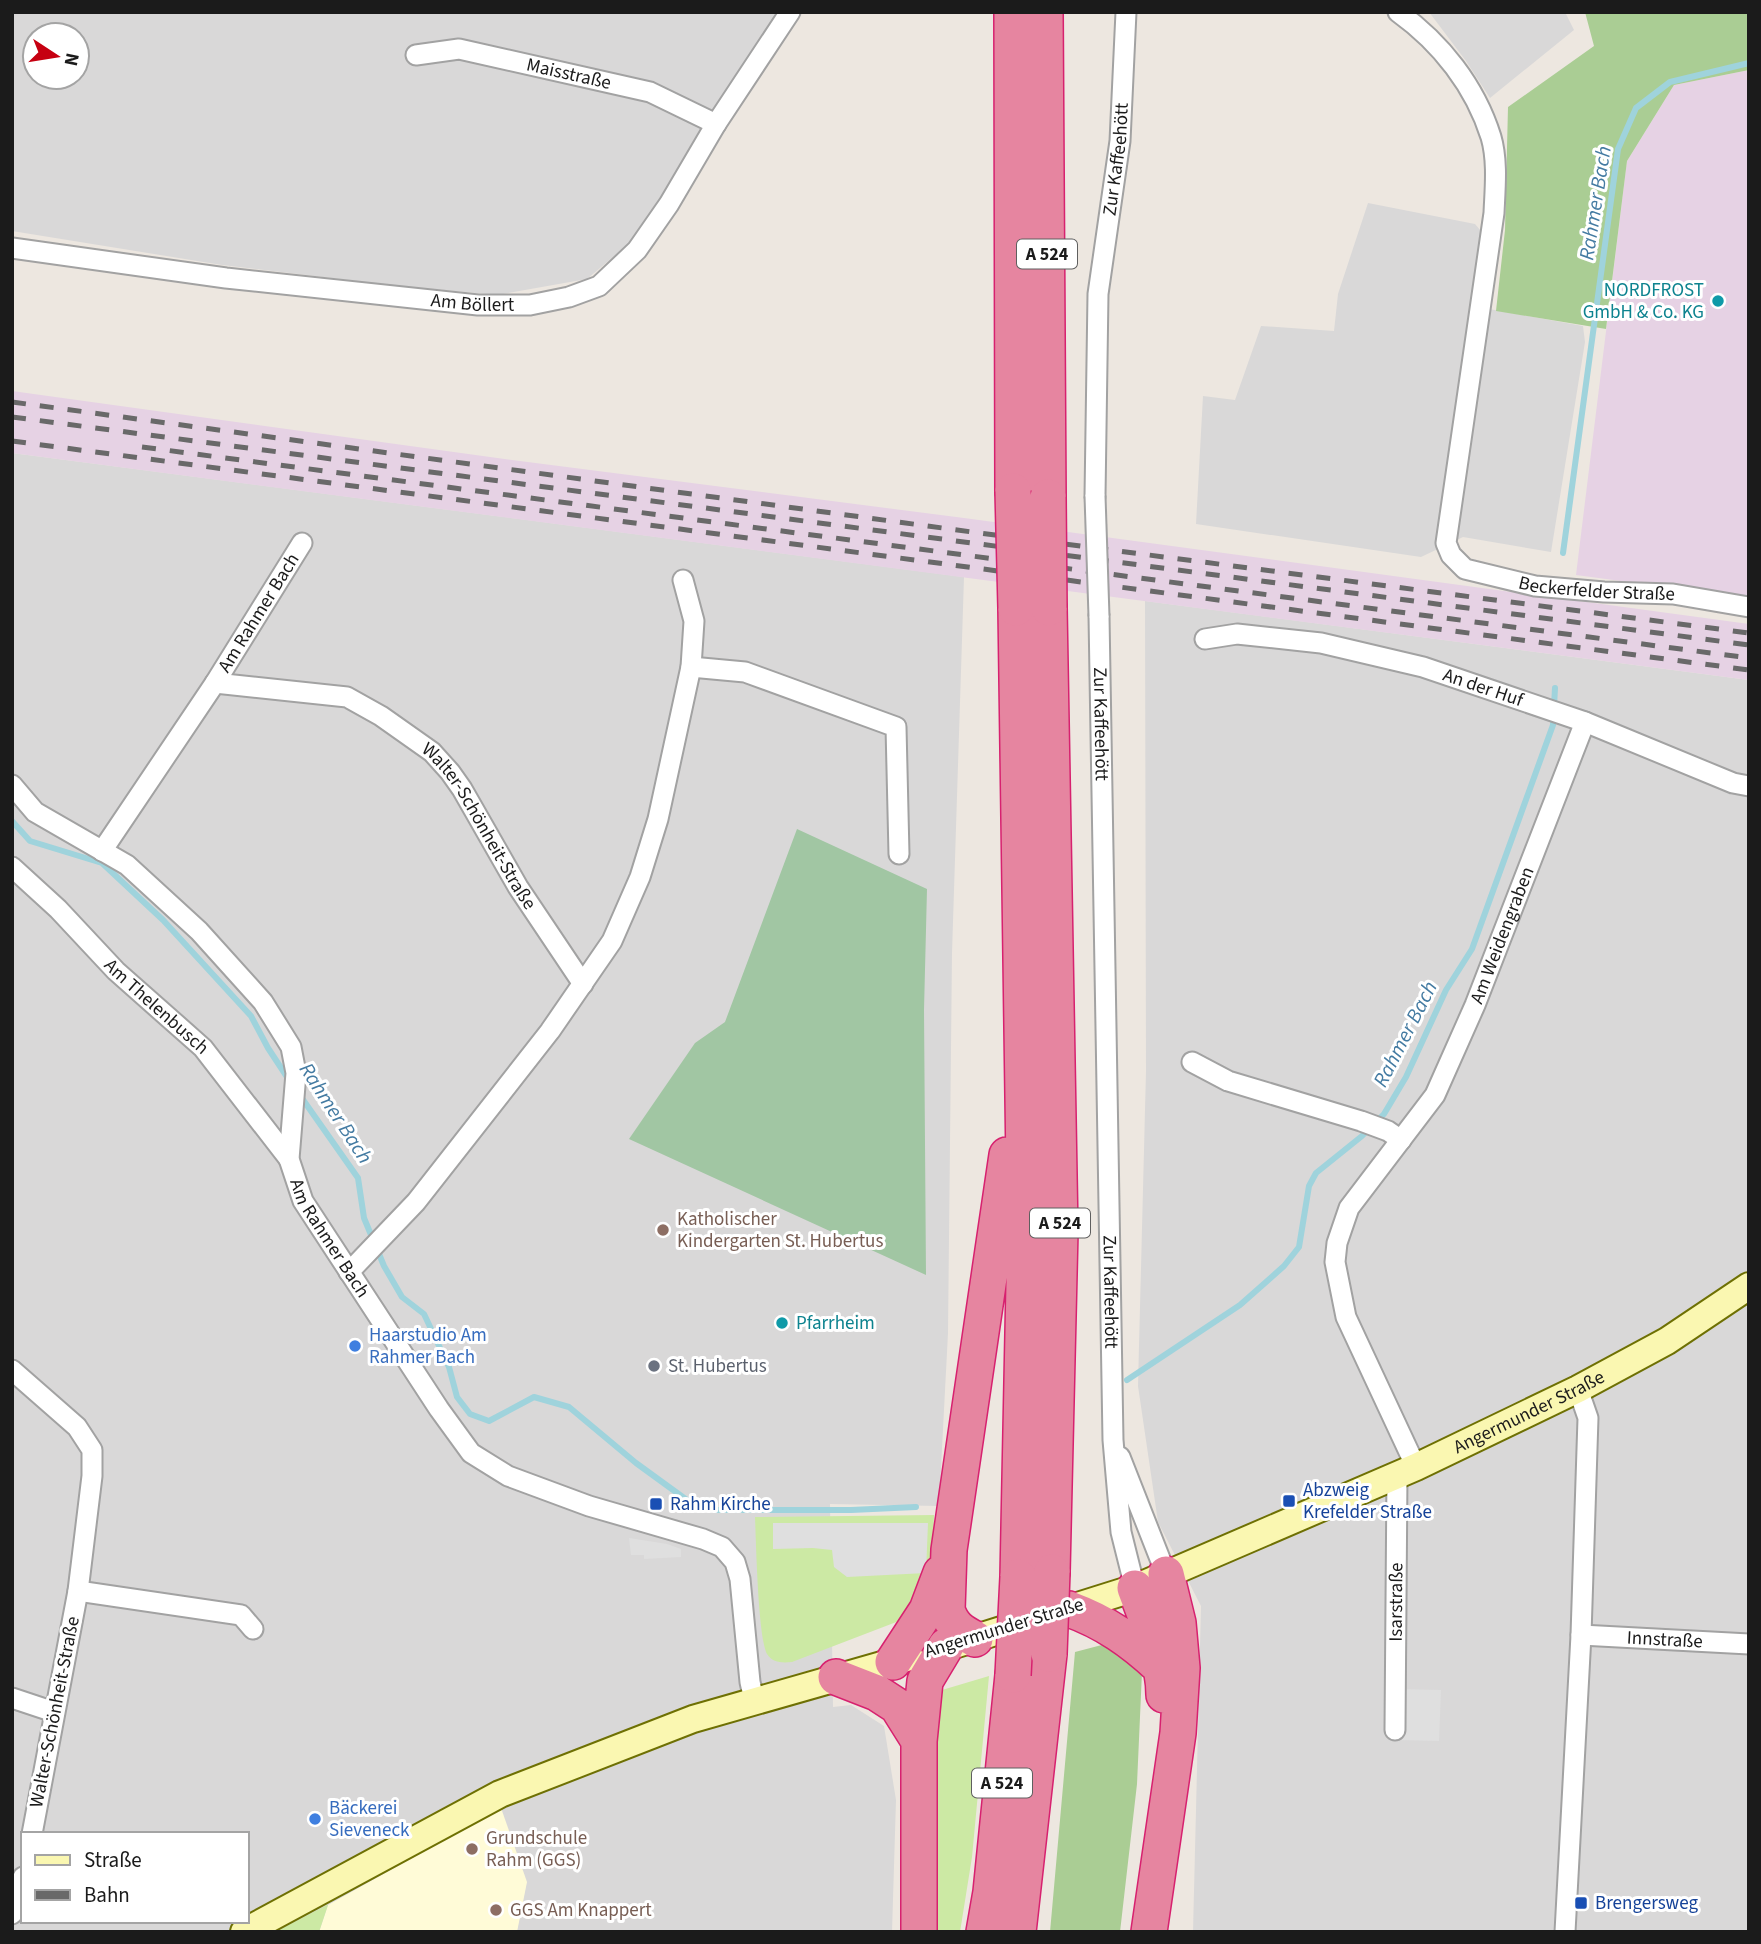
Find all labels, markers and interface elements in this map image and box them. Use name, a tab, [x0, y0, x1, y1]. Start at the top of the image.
north arrow	[21, 21, 91, 91]
text: N	[57, 50, 86, 68]
street label: Maisstraße	[524, 51, 614, 96]
street label: Zur Kaffeehött	[1096, 102, 1135, 218]
water label: Rahmer Bach	[1571, 144, 1619, 262]
road number: A 524	[1017, 240, 1077, 268]
place label: NORDFROST GmbH & Co. KG	[1583, 277, 1704, 326]
street label: Am Böllert	[429, 287, 515, 319]
marker: NORDFROST GmbH & Co. KG	[1710, 293, 1726, 309]
street label: Am Rahmer Bach	[211, 548, 306, 678]
street label: Beckerfelder Straße	[1516, 569, 1675, 608]
street label: An der Huf	[1439, 661, 1528, 714]
street label: Zur Kaffeehött	[1086, 667, 1115, 782]
street label: Walter-Schönheit-Straße	[417, 736, 543, 915]
street label: Am Weidengraben	[1463, 863, 1541, 1008]
street label: Am Thelenbusch	[98, 953, 215, 1061]
water label: Rahmer Bach	[1365, 976, 1445, 1092]
water label: Rahmer Bach	[292, 1057, 380, 1169]
street label: Am Rahmer Bach	[283, 1175, 376, 1303]
place label: Katholischer Kindergarten St. Hubertus	[677, 1206, 883, 1255]
road number: A 524	[1030, 1208, 1090, 1238]
marker: Katholischer Kindergarten St. Hubertus	[655, 1222, 671, 1238]
street label: Zur Kaffeehött	[1096, 1235, 1125, 1349]
place label: Pfarrheim	[796, 1310, 875, 1337]
marker: Pfarrheim	[774, 1315, 790, 1331]
place label: Haarstudio Am Rahmer Bach	[369, 1322, 487, 1371]
marker: Haarstudio Am Rahmer Bach	[347, 1338, 363, 1354]
place label: St. Hubertus	[668, 1353, 767, 1380]
marker: St. Hubertus	[646, 1358, 662, 1374]
street label: Angermunder Straße	[1449, 1364, 1609, 1461]
place label: Abzweig Krefelder Straße	[1303, 1477, 1432, 1526]
place label: Rahm Kirche	[670, 1491, 771, 1518]
marker: Abzweig Krefelder Straße	[1281, 1493, 1297, 1509]
marker: Rahm Kirche	[648, 1496, 664, 1512]
street label: Isarstraße	[1382, 1562, 1410, 1642]
street label: Angermunder Straße	[921, 1591, 1087, 1665]
street label: Walter-Schönheit-Straße	[23, 1614, 87, 1810]
street label: Innstraße	[1626, 1624, 1704, 1655]
road number: A 524	[972, 1768, 1032, 1798]
place label: Bäckerei Sieveneck	[329, 1795, 410, 1844]
marker: Bäckerei Sieveneck	[307, 1811, 323, 1827]
place label: Grundschule Rahm (GGS)	[486, 1825, 587, 1874]
legend	[21, 1832, 248, 1923]
marker: Grundschule Rahm (GGS)	[464, 1841, 480, 1857]
text: Straße	[84, 1845, 142, 1875]
text: Bahn	[84, 1880, 130, 1910]
place label: Brengersweg	[1595, 1890, 1698, 1917]
marker: Brengersweg	[1573, 1895, 1589, 1911]
place label: GGS Am Knappert	[510, 1897, 652, 1924]
marker: GGS Am Knappert	[488, 1902, 504, 1918]

